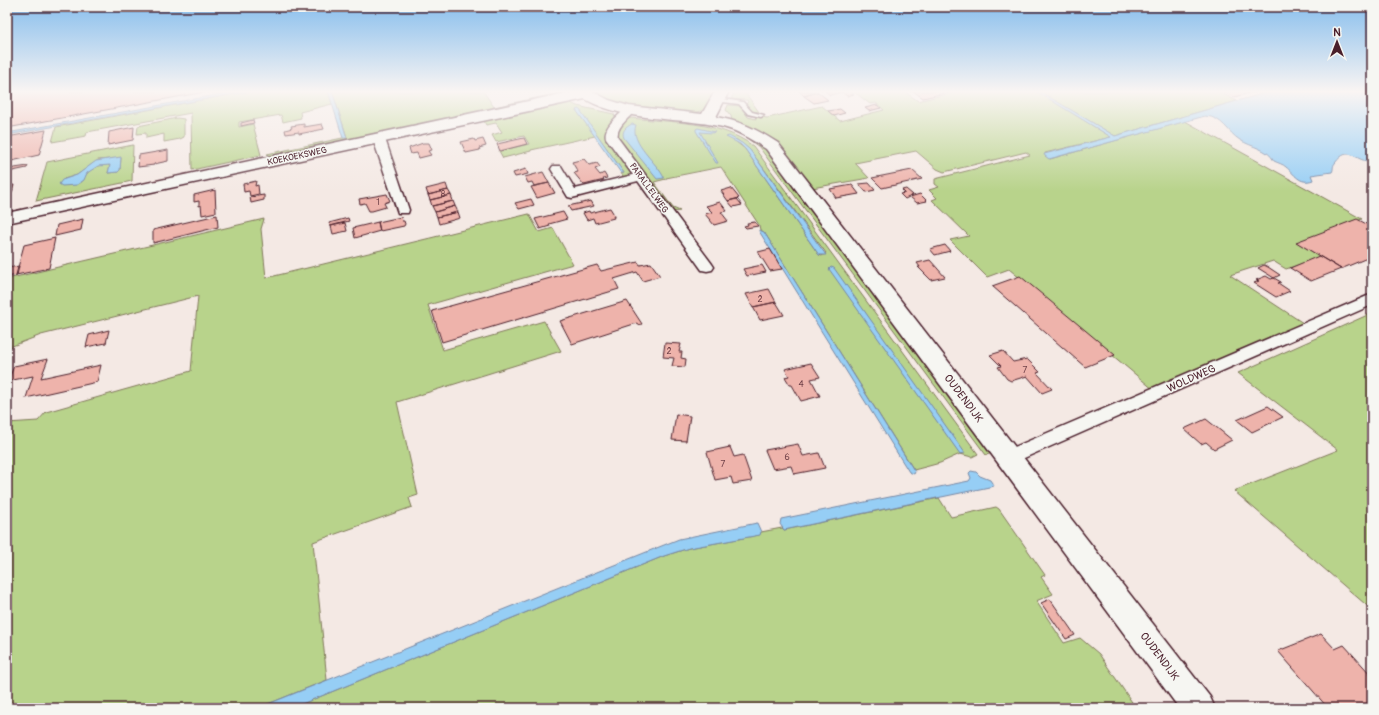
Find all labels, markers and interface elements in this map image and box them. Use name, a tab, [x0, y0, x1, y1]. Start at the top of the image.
north arrow	[1317, 22, 1357, 62]
text: N	[1333, 26, 1341, 39]
street label: KOEKOEKSWEG	[266, 145, 328, 168]
street label: PARALLELWEG	[627, 161, 670, 215]
house number: 8	[441, 189, 446, 200]
house number: 1	[376, 197, 380, 208]
house number: 2	[757, 294, 763, 305]
house number: 2	[666, 346, 672, 357]
street label: WOLDWEG	[1165, 362, 1218, 395]
house number: 7	[1023, 365, 1028, 376]
street label: OUDENDIJK	[941, 372, 986, 425]
house number: 4	[798, 379, 804, 390]
house number: 6	[784, 452, 790, 463]
house number: 7	[721, 459, 726, 470]
street label: OUDENDIJK	[1137, 630, 1182, 683]

